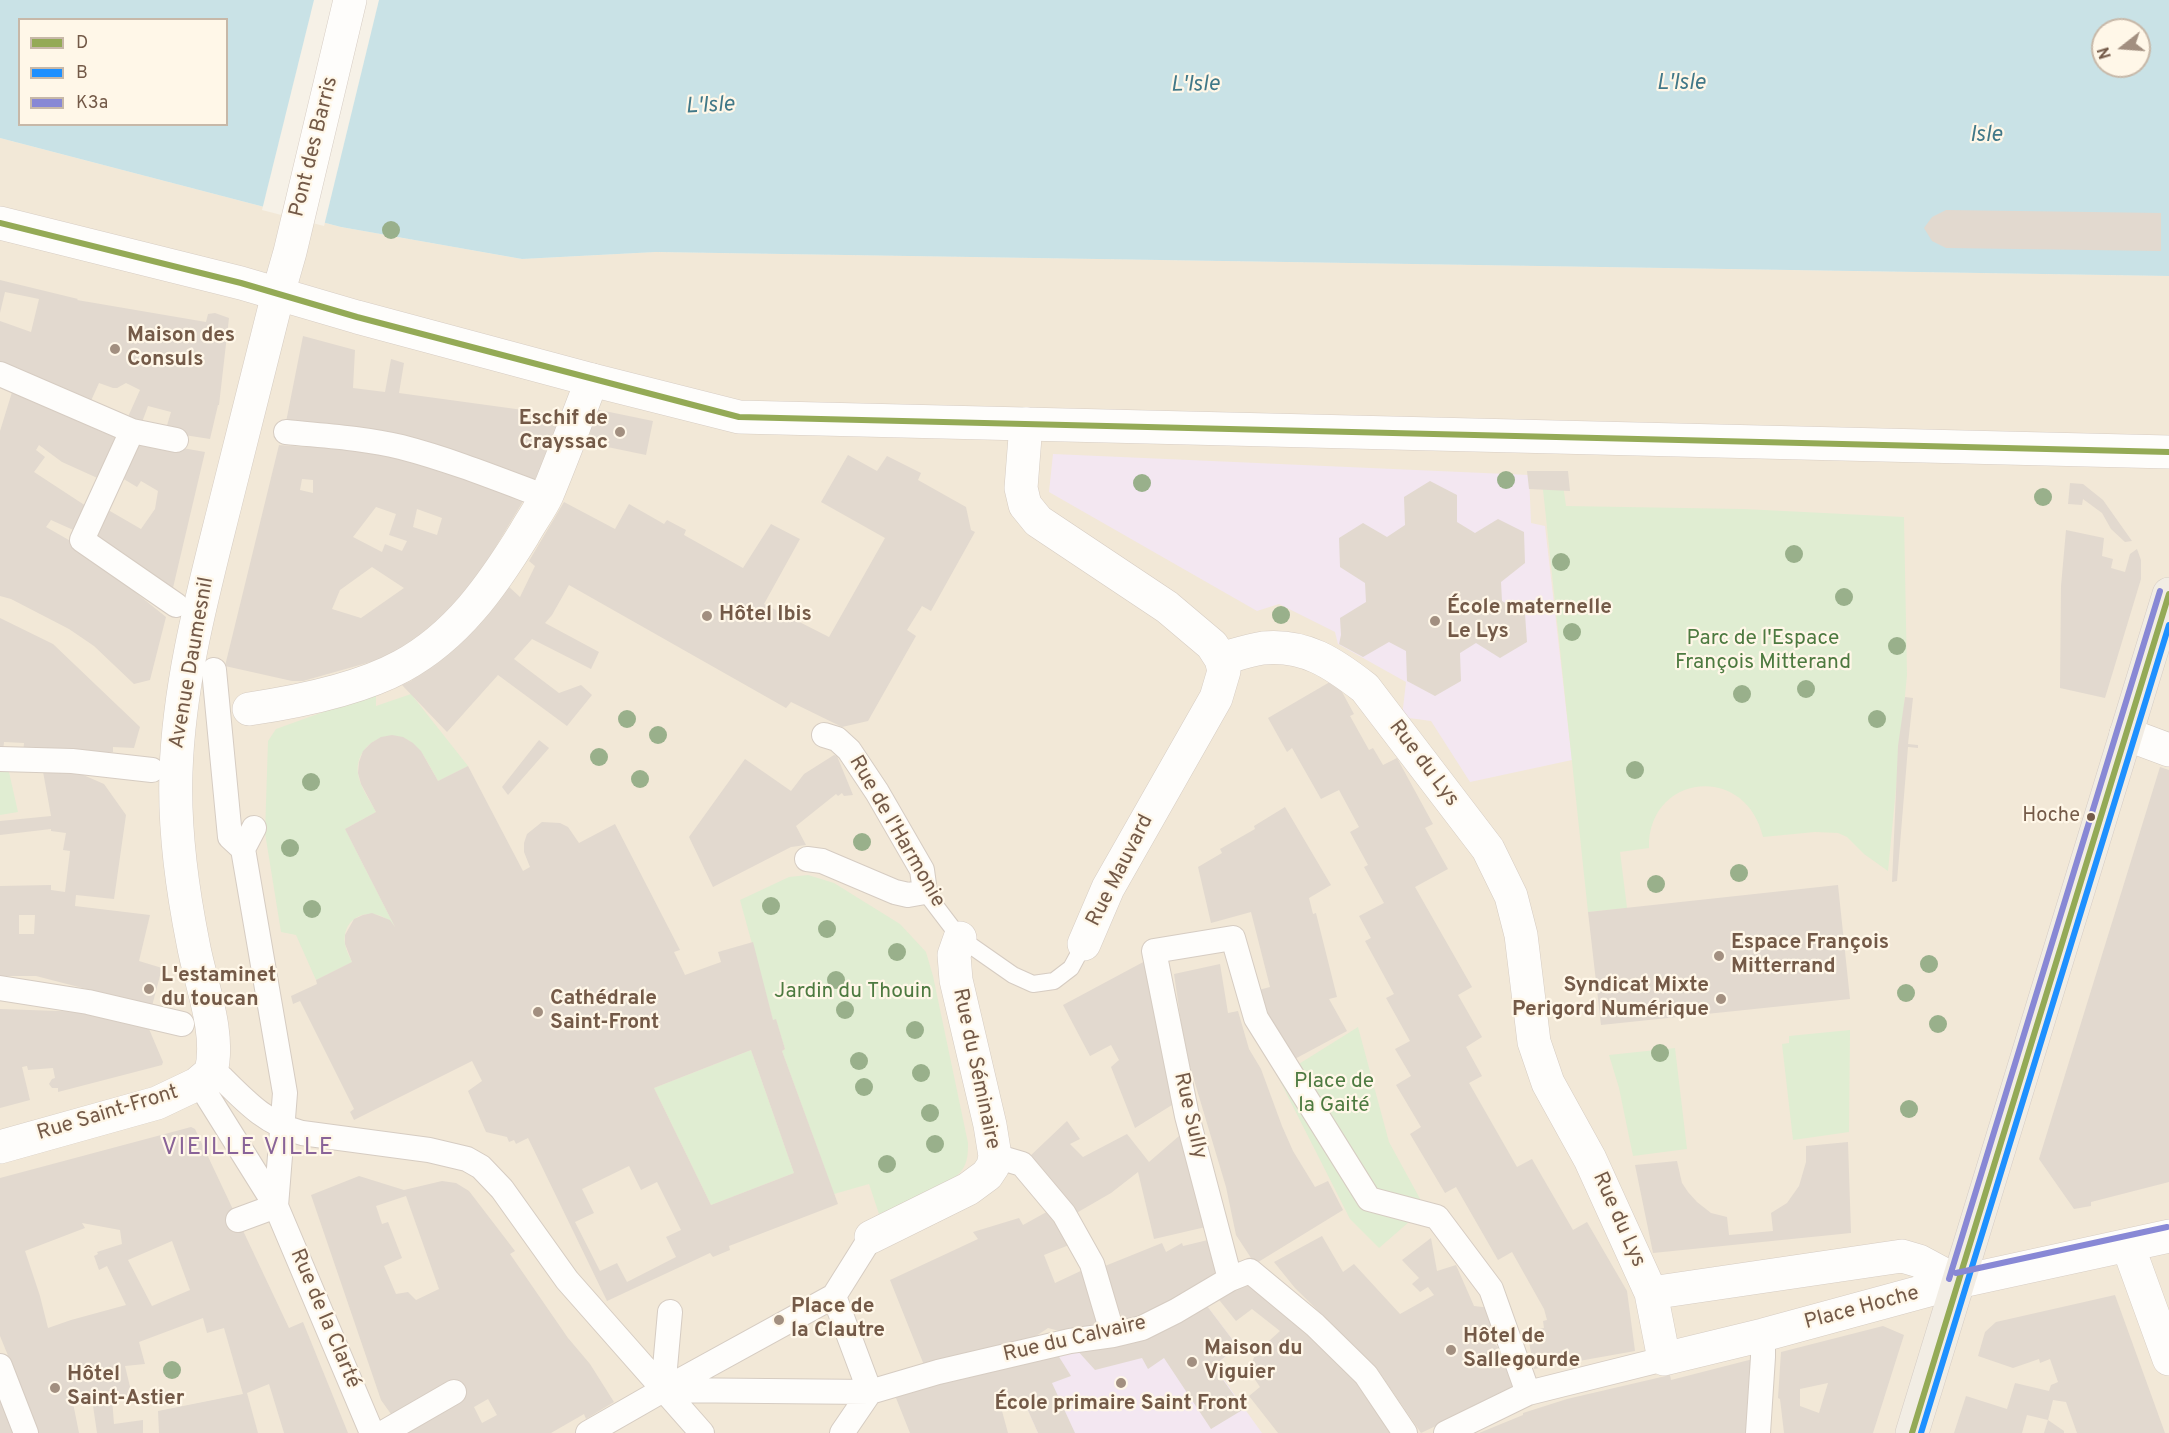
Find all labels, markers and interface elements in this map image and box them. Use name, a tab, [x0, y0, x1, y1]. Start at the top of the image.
legend	[18, 18, 228, 126]
north arrow	[2091, 18, 2151, 78]
text: D	[76, 32, 88, 55]
text: N	[2094, 44, 2117, 61]
text: B	[76, 62, 88, 85]
water label: L'Isle	[1170, 72, 1220, 100]
water label: L'Isle	[1657, 72, 1705, 98]
street label: Pont des Barris	[285, 74, 345, 220]
text: K3a	[76, 92, 108, 115]
water label: L'Isle	[685, 93, 735, 121]
water label: Isle	[1970, 124, 2002, 150]
place label: Maison des Consuls	[127, 324, 235, 374]
marker: Maison des Consuls	[108, 342, 122, 356]
place label: Eschif de Crayssac	[519, 407, 608, 457]
marker: Eschif de Crayssac	[613, 425, 627, 439]
street label: Avenue Daumesnil	[166, 575, 220, 751]
place label: École maternelle Le Lys	[1447, 596, 1612, 646]
place label: Hôtel Ibis	[719, 603, 812, 629]
marker: Hôtel Ibis	[700, 609, 714, 623]
marker: École maternelle Le Lys	[1428, 614, 1442, 628]
park label: Parc de l'Espace François Mitterand	[1675, 627, 1851, 677]
street label: Rue du Lys	[1382, 716, 1464, 812]
street label: Rue de l'Harmonie	[842, 752, 950, 912]
place label: Hoche	[2022, 805, 2080, 829]
street label: Rue Mauvard	[1082, 811, 1160, 931]
marker: Hoche	[2085, 811, 2097, 823]
place label: Espace François Mitterrand	[1731, 931, 1889, 981]
marker: Espace François Mitterrand	[1712, 949, 1726, 963]
place label: L'estaminet du toucan	[161, 964, 276, 1014]
place label: Syndicat Mixte Perigord Numérique	[1512, 974, 1709, 1024]
park label: Jardin du Thouin	[774, 980, 932, 1006]
marker: L'estaminet du toucan	[142, 982, 156, 996]
street label: Rue du Séminaire	[946, 986, 1004, 1152]
place label: Cathédrale Saint-Front	[550, 987, 659, 1037]
marker: Syndicat Mixte Perigord Numérique	[1714, 992, 1728, 1006]
marker: Cathédrale Saint-Front	[531, 1005, 545, 1019]
street label: Rue Sully	[1167, 1070, 1211, 1162]
park label: Place de la Gaité	[1294, 1070, 1374, 1120]
street label: Rue Saint-Front	[34, 1081, 182, 1147]
district label: VIEILLE VILLE	[161, 1135, 335, 1163]
street label: Rue du Lys	[1586, 1168, 1650, 1272]
street label: Rue de la Clarté	[283, 1245, 365, 1393]
street label: Place Hoche	[1802, 1282, 1922, 1336]
place label: Place de la Clautre	[791, 1295, 885, 1345]
street label: Rue du Calvaire	[1001, 1311, 1149, 1369]
marker: Place de la Clautre	[772, 1313, 786, 1327]
place label: Hôtel de Sallegourde	[1463, 1325, 1580, 1375]
place label: Maison du Viguier	[1204, 1337, 1303, 1387]
marker: Hôtel de Sallegourde	[1444, 1343, 1458, 1357]
marker: Maison du Viguier	[1185, 1355, 1199, 1369]
place label: Hôtel Saint-Astier	[67, 1363, 185, 1413]
marker: École primaire Saint Front	[1114, 1376, 1128, 1390]
marker: Hôtel Saint-Astier	[48, 1381, 62, 1395]
place label: École primaire Saint Front	[994, 1392, 1248, 1418]

